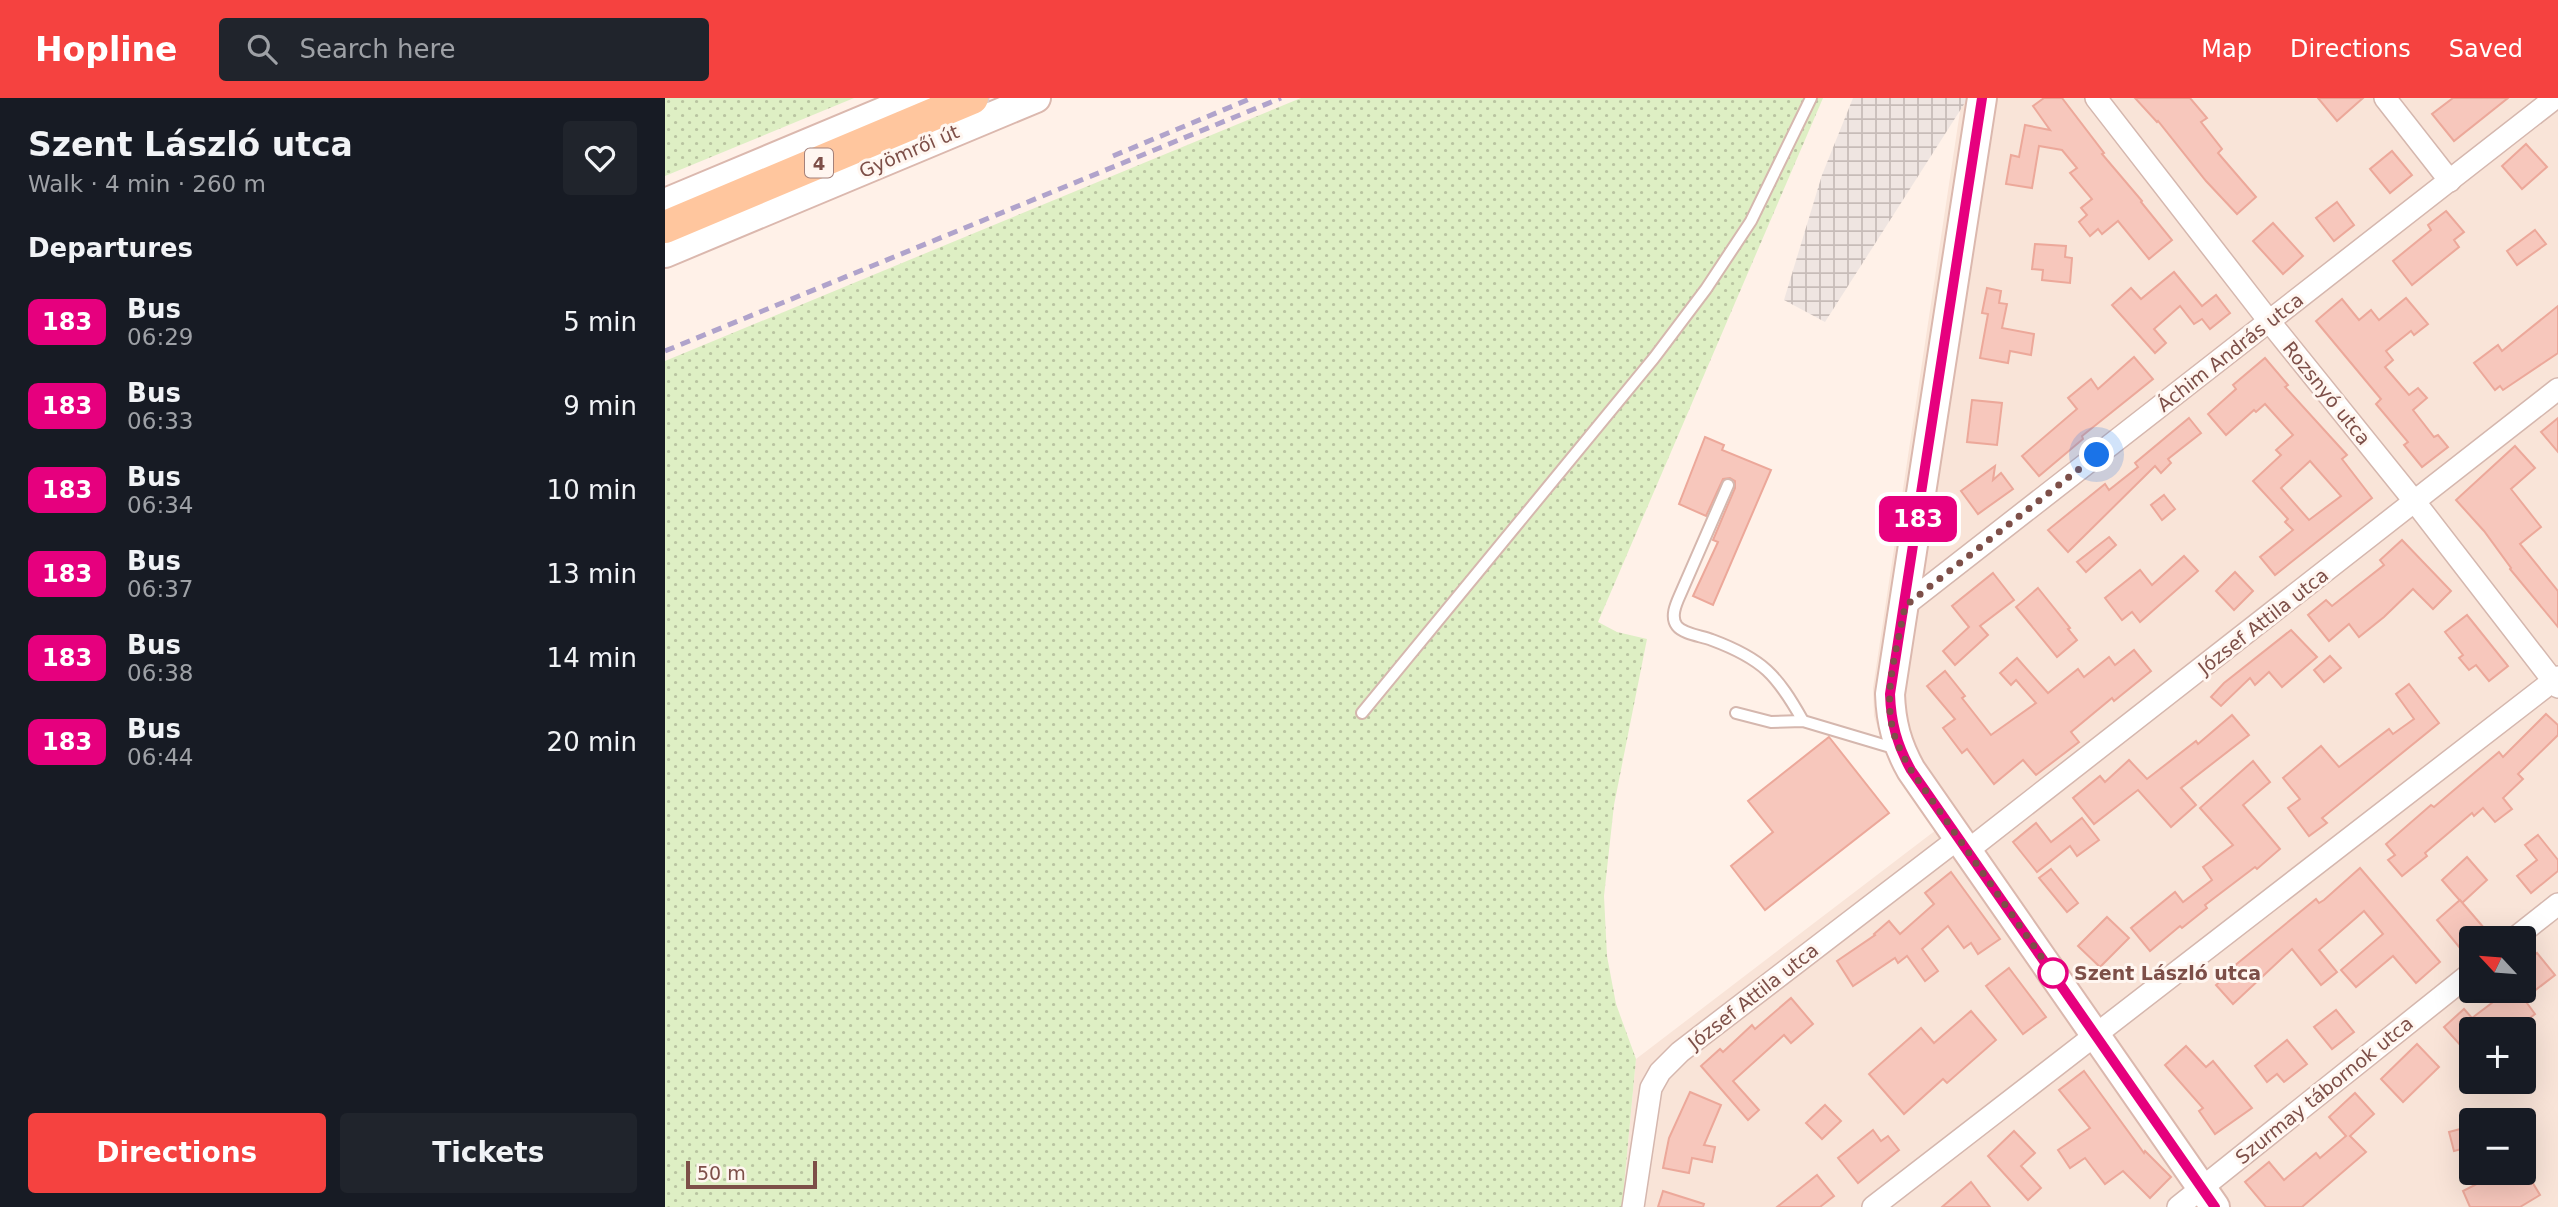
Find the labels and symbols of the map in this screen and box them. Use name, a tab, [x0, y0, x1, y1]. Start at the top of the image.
street label: Gyömrői út	[856, 120, 962, 182]
road number: 4	[805, 149, 833, 178]
street label: Áchim András utca	[2153, 288, 2307, 416]
street label: Rozsnyó utca	[2279, 337, 2375, 449]
your location	[2079, 437, 2114, 472]
line badge: 183	[1878, 496, 1958, 542]
street label: József Attila utca	[2193, 563, 2332, 679]
north arrow	[2459, 926, 2536, 1003]
street label: József Attila utca	[1683, 938, 1822, 1054]
marker: Szent László utca	[2038, 958, 2068, 988]
place label: Szent László utca	[2074, 962, 2261, 984]
street label: Szurmay tábornok utca	[2231, 1012, 2417, 1168]
scale bar	[686, 1158, 817, 1190]

